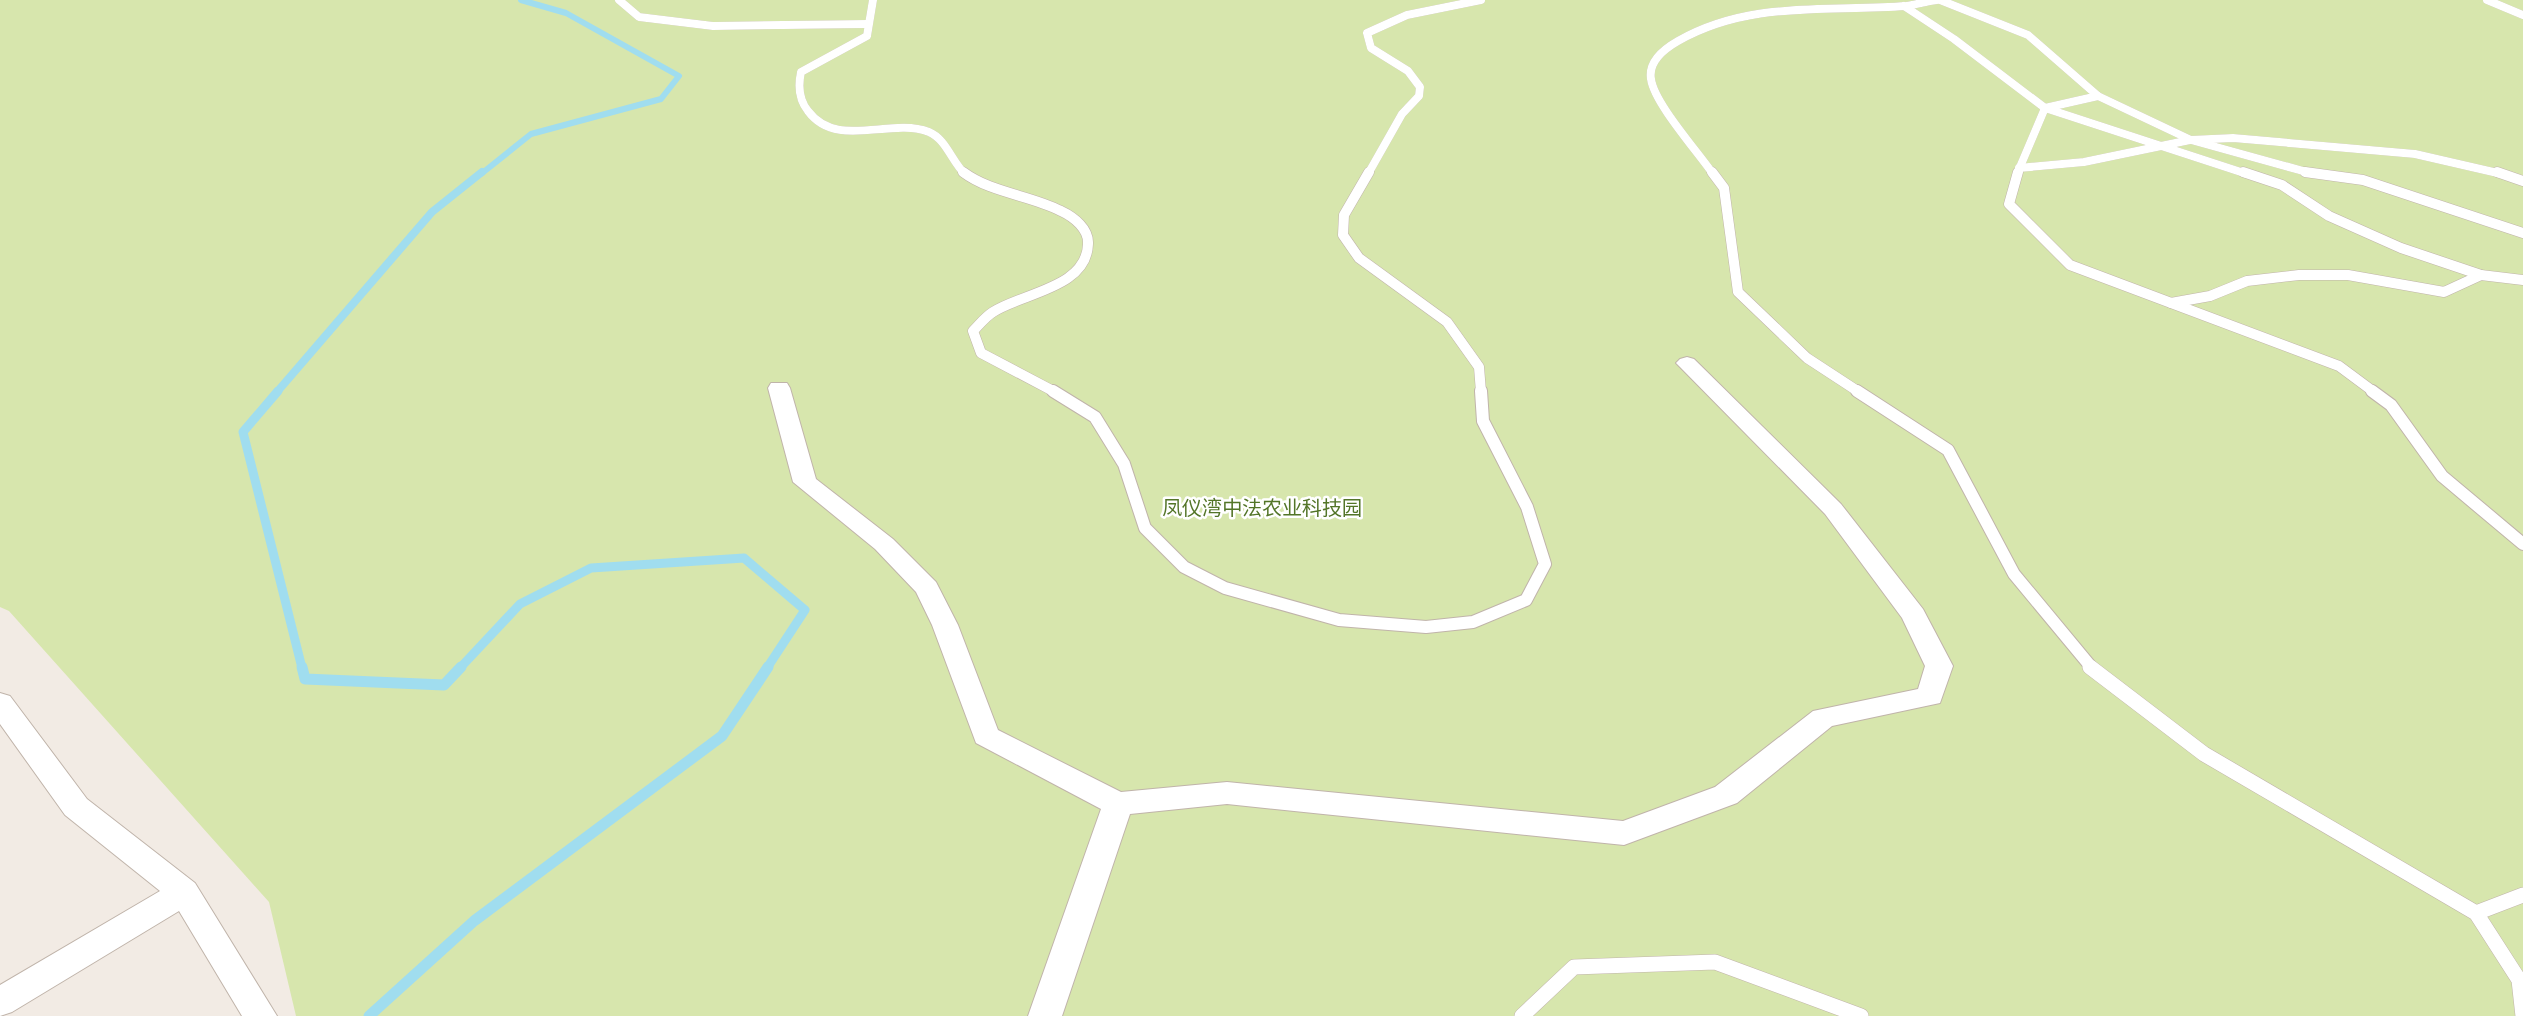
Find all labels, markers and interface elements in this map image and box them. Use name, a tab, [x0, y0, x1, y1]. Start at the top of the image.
park label: 凤仪湾中法农业科技园	[1162, 497, 1362, 520]

